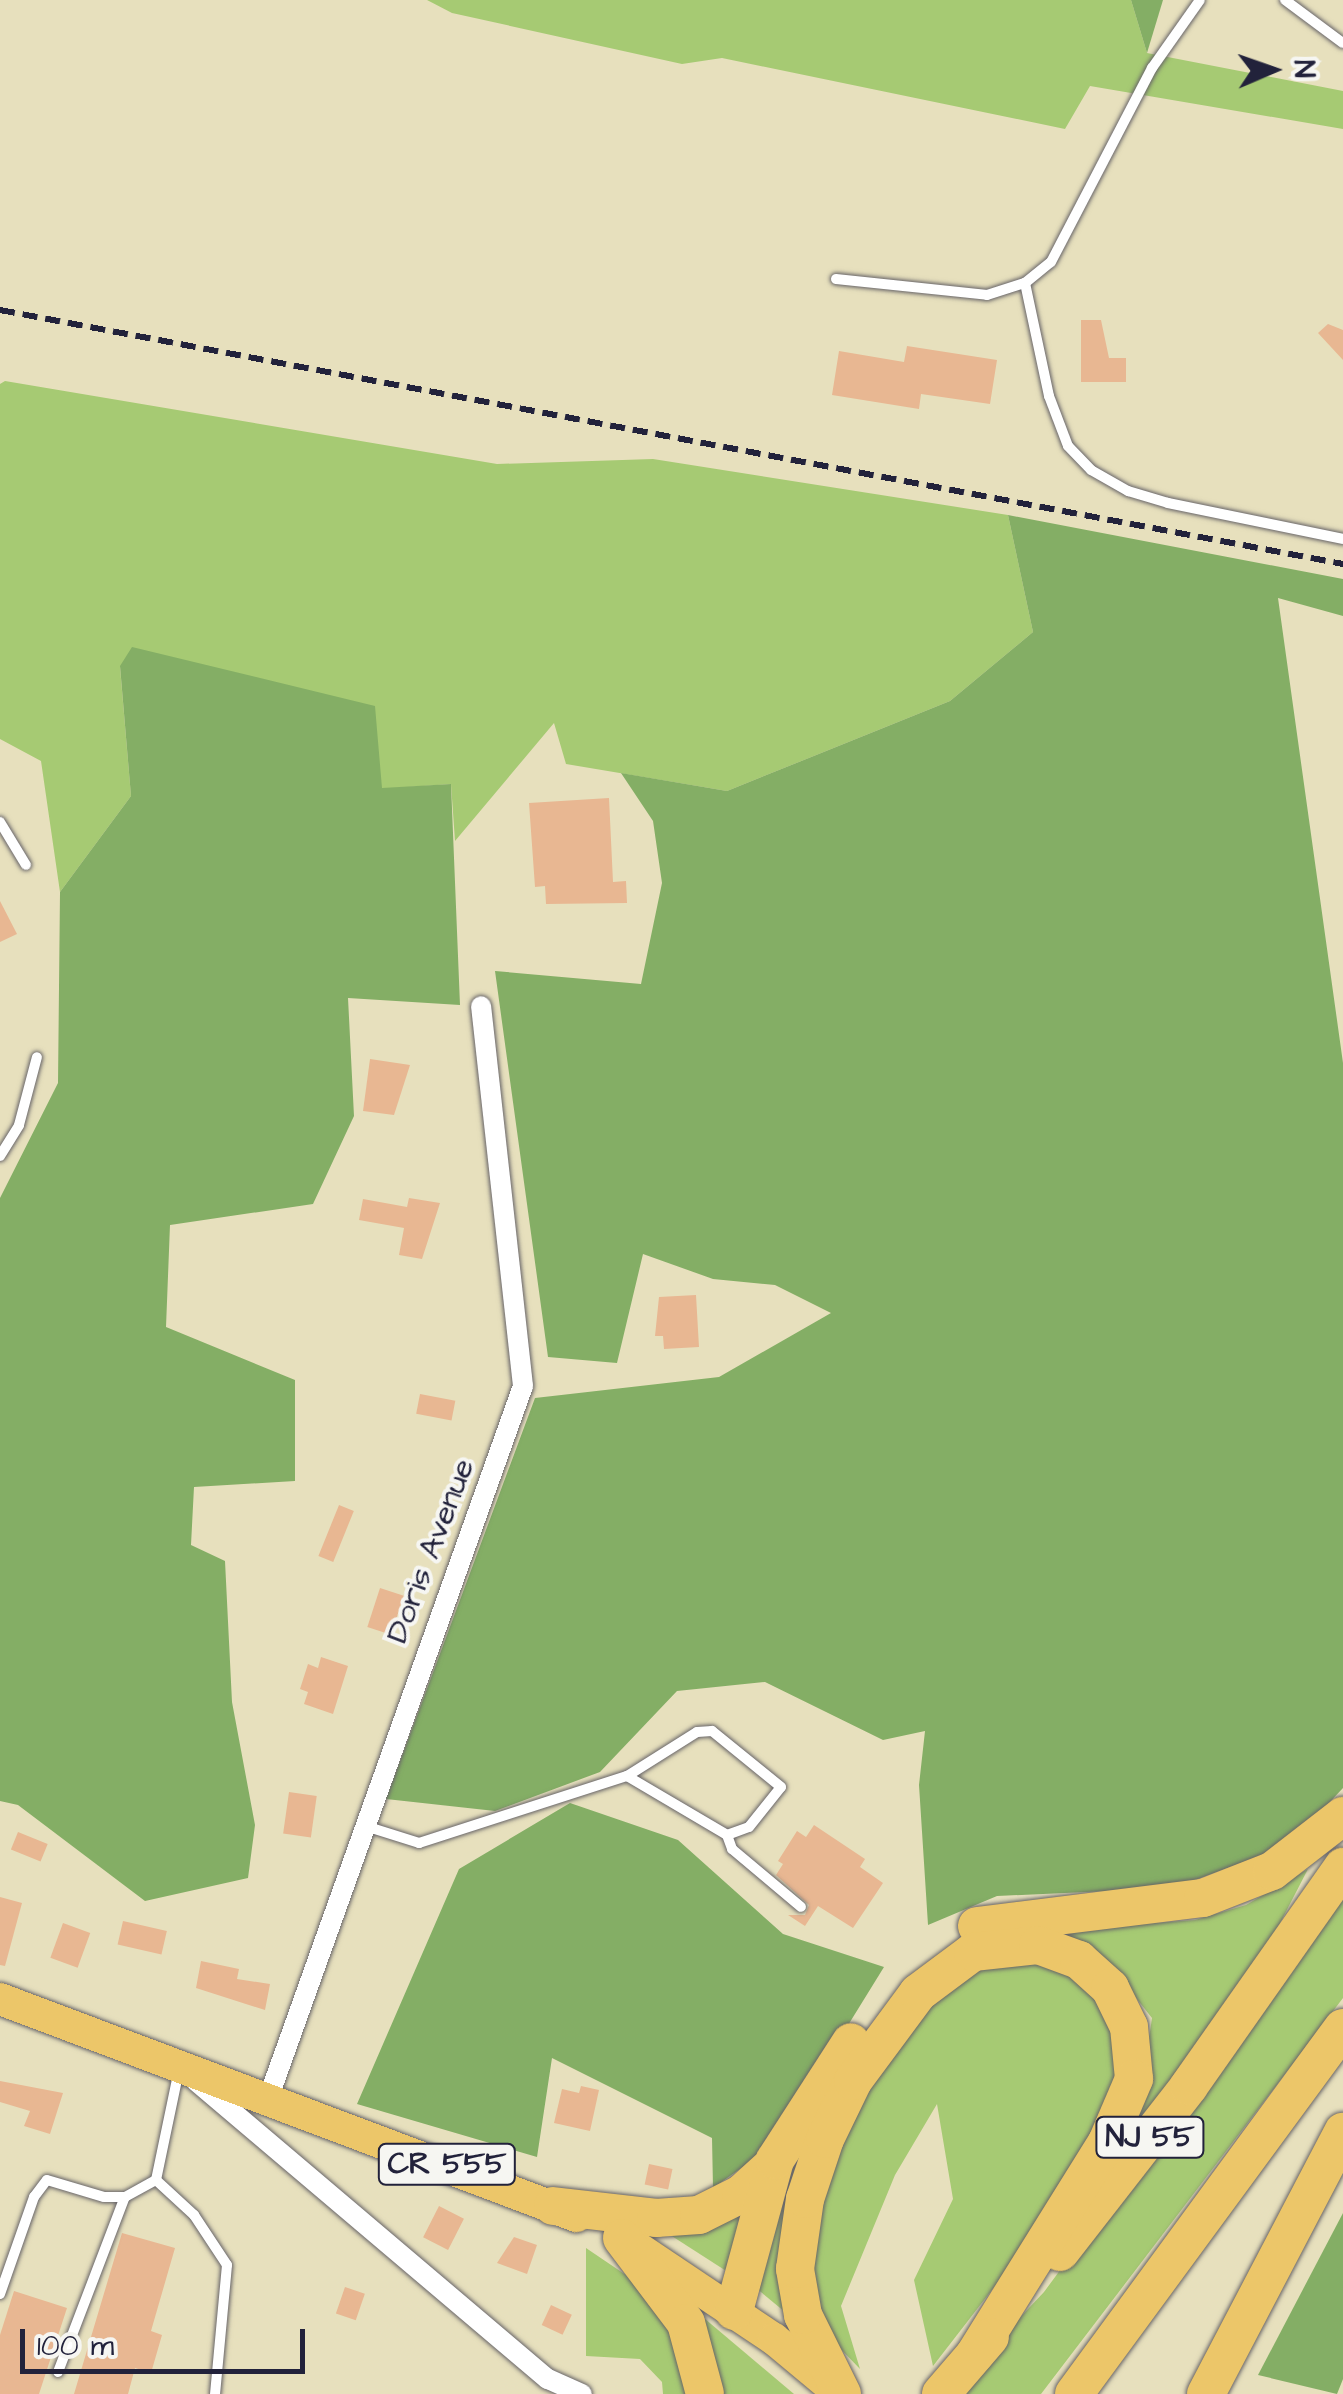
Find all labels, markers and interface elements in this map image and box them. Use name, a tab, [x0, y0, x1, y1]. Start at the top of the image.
north arrow	[1223, 20, 1323, 120]
text: N	[1284, 59, 1323, 78]
street label: Doris Avenue	[378, 1454, 484, 1648]
road number: NJ 55	[1095, 2112, 1205, 2162]
road number: CR 555	[377, 2139, 517, 2189]
scale bar	[25, 2309, 310, 2371]
text: 100 m	[37, 2325, 114, 2367]

